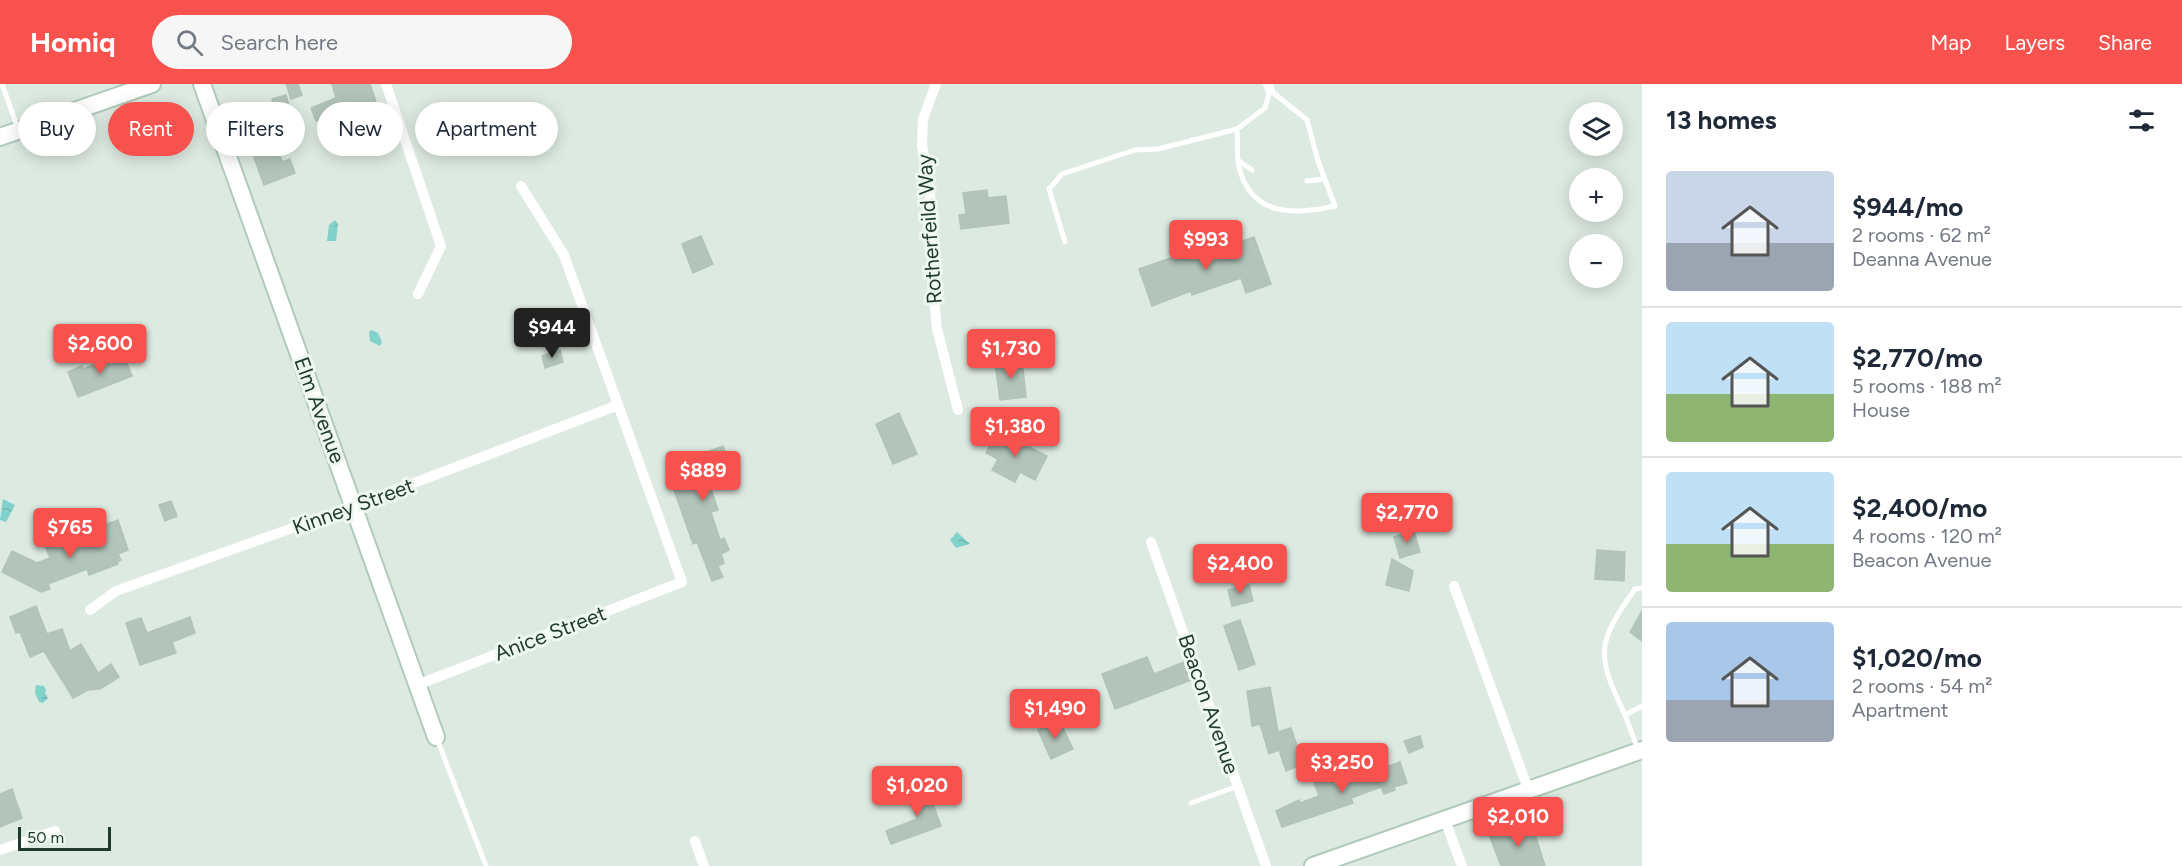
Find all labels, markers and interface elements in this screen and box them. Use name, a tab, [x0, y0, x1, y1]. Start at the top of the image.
search box	[152, 15, 572, 69]
text: Homiq	[30, 25, 116, 59]
icon: search	[173, 26, 206, 59]
text: Search here	[221, 29, 338, 56]
text: Map	[1931, 30, 1971, 55]
text: Layers	[2004, 30, 2065, 55]
text: Share	[2098, 30, 2152, 55]
chip: Buy	[18, 102, 96, 156]
chip: Rent	[108, 102, 194, 156]
chip: Filters	[206, 102, 305, 156]
chip: New	[317, 102, 403, 156]
chip: Apartment	[415, 102, 558, 156]
map controls	[1569, 102, 1623, 288]
button: layers	[1569, 102, 1623, 156]
text: 13 homes	[1666, 104, 1777, 136]
icon: filters	[2125, 104, 2158, 137]
street label: Rotherfeild Way	[911, 153, 947, 305]
button: +	[1569, 168, 1623, 222]
text: $944/mo	[1852, 191, 1963, 223]
icon: home	[1714, 195, 1786, 267]
pin: $993	[1170, 220, 1242, 271]
text: 2 rooms · 62 m²	[1852, 223, 1991, 247]
text: $993	[1183, 227, 1229, 251]
button: −	[1569, 234, 1623, 288]
text: Deanna Avenue	[1852, 247, 1992, 271]
pin: $944	[516, 308, 588, 359]
text: $944	[528, 315, 576, 339]
pin: $2,600	[51, 324, 149, 375]
pin: $1,730	[962, 329, 1060, 380]
text: $2,600	[67, 331, 133, 355]
text: $1,730	[981, 336, 1041, 360]
text: $2,770/mo	[1852, 342, 1983, 374]
icon: home	[1714, 346, 1786, 418]
street label: Elm Avenue	[289, 354, 351, 466]
text: 5 rooms · 188 m²	[1852, 374, 2002, 398]
text: House	[1852, 398, 1910, 422]
pin: $1,380	[966, 407, 1064, 458]
text: $1,380	[985, 414, 1045, 438]
pin: $889	[667, 451, 739, 502]
text: $889	[679, 458, 727, 482]
street label: Kinney Street	[289, 472, 417, 540]
text: $2,400/mo	[1852, 492, 1987, 524]
pin: $2,770	[1358, 493, 1456, 544]
icon: home	[1714, 496, 1786, 568]
text: $2,770	[1376, 500, 1439, 524]
pin: $765	[34, 508, 106, 559]
text: $765	[47, 515, 93, 539]
text: 4 rooms · 120 m²	[1852, 524, 2002, 548]
pin: $2,400	[1191, 544, 1289, 595]
text: Beacon Avenue	[1852, 548, 1992, 572]
text: $2,400	[1207, 551, 1273, 575]
street label: Anice Street	[491, 600, 609, 666]
street label: Beacon Avenue	[1173, 631, 1245, 777]
text: $1,020/mo	[1852, 642, 1982, 674]
icon: home	[1714, 646, 1786, 718]
text: 2 rooms · 54 m²	[1852, 674, 1992, 698]
pin: $1,490	[1006, 689, 1104, 740]
text: $1,490	[1024, 696, 1086, 720]
text: Apartment	[1852, 698, 1949, 722]
pin: $3,250	[1293, 743, 1391, 794]
text: $3,250	[1310, 750, 1374, 774]
pin: $1,020	[868, 766, 966, 817]
text: $1,020	[886, 773, 948, 797]
pin: $2,010	[1469, 797, 1567, 848]
text: $2,010	[1487, 804, 1549, 828]
scale bar	[18, 824, 111, 852]
text: 50 m	[27, 828, 64, 847]

